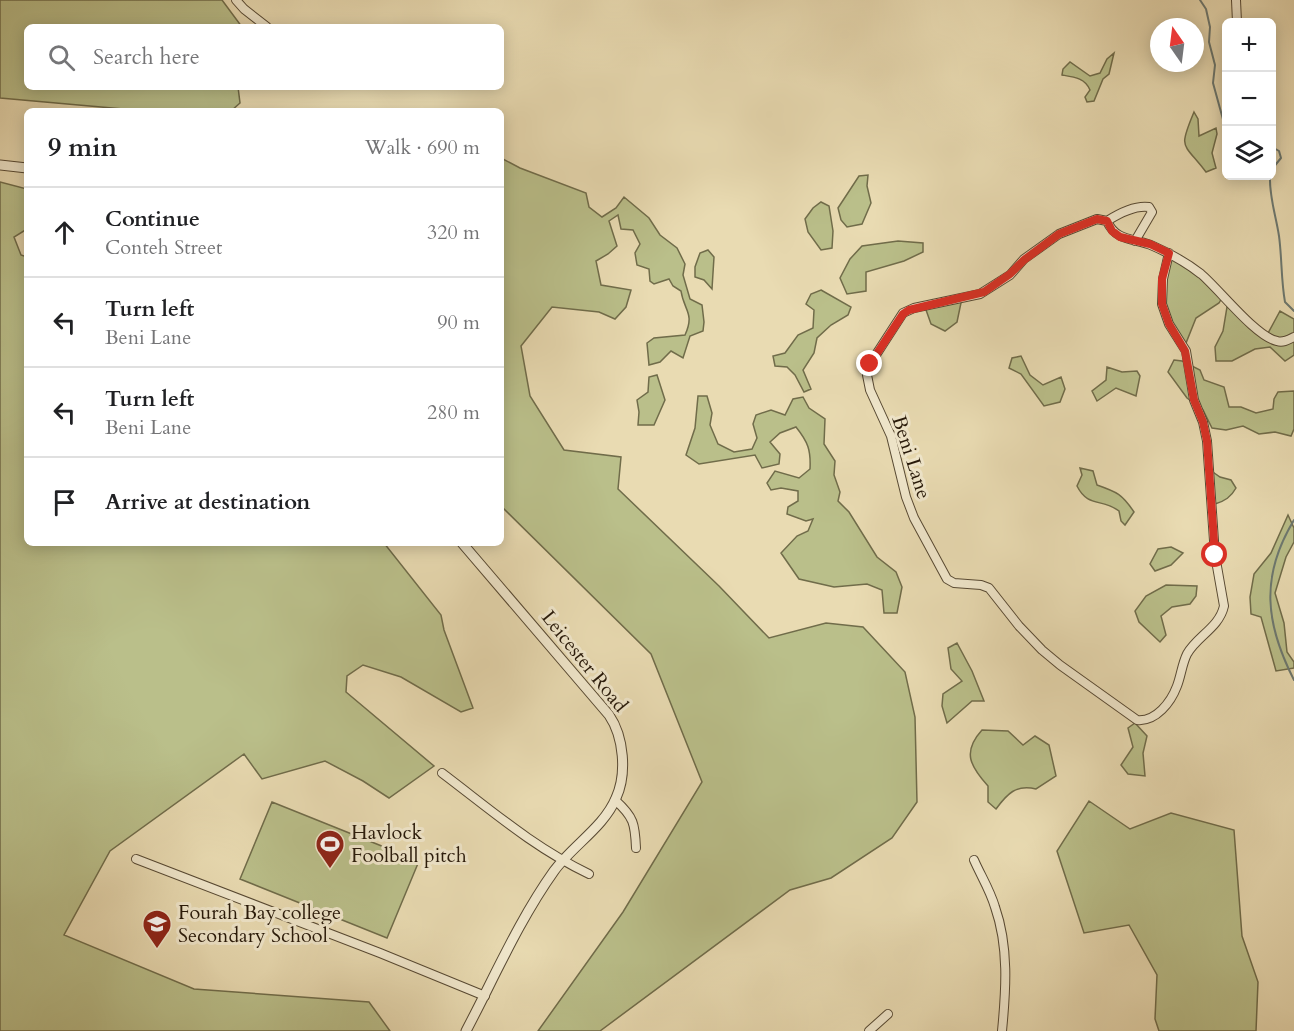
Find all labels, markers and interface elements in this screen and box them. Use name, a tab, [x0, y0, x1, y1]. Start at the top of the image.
north arrow	[1150, 18, 1204, 72]
map controls	[1222, 18, 1276, 180]
button: +	[1222, 18, 1276, 72]
search box	[24, 24, 504, 90]
icon: search	[45, 41, 78, 74]
text: Search here	[93, 42, 200, 72]
button: −	[1222, 72, 1276, 126]
button: layers	[1222, 126, 1276, 180]
text: 9 min	[48, 130, 117, 165]
text: Walk · 690 m	[365, 134, 480, 161]
text: Continue	[105, 204, 200, 234]
icon: ahead	[48, 216, 81, 249]
text: 320 m	[427, 219, 480, 246]
text: Conteh Street	[105, 234, 222, 261]
text: Turn left	[105, 294, 194, 324]
icon: left	[48, 306, 81, 339]
text: 90 m	[437, 309, 480, 336]
text: Beni Lane	[105, 324, 191, 351]
route end	[856, 350, 882, 376]
text: Turn left	[105, 384, 194, 414]
icon: left	[48, 396, 81, 429]
text: 280 m	[427, 399, 480, 426]
street label: Beni Lane	[885, 412, 938, 502]
text: Beni Lane	[105, 414, 191, 441]
icon: arrive	[48, 486, 81, 519]
text: Arrive at destination	[105, 487, 310, 517]
route start	[1201, 541, 1227, 567]
street label: Leicester Road	[535, 605, 634, 718]
place label: Havlock Foolball pitch	[351, 819, 467, 869]
sports icon: Havlock Foolball pitch	[314, 828, 346, 870]
place label: Fourah Bay college Secondary School	[178, 899, 341, 949]
school or university icon: Fourah Bay college Secondary School	[141, 908, 173, 950]

